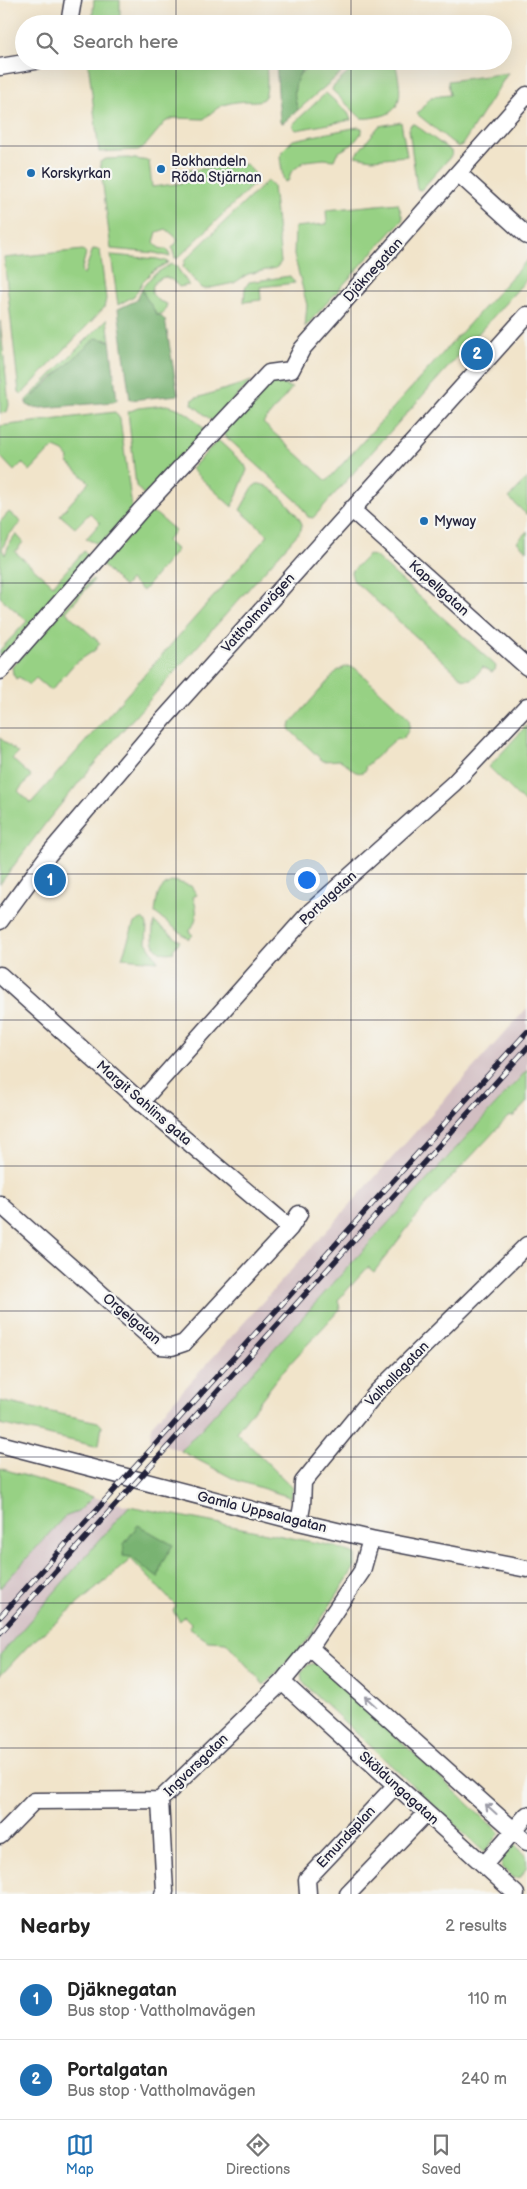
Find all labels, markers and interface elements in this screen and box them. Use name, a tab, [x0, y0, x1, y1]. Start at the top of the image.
search box	[15, 15, 512, 70]
icon: search	[33, 29, 61, 57]
text: Search here	[73, 31, 178, 54]
place label: Bokhandeln Röda Stjärnan	[171, 153, 262, 186]
marker: Bokhandeln Röda Stjärnan	[155, 163, 167, 175]
place label: Korskyrkan	[41, 165, 111, 182]
marker: Korskyrkan	[25, 167, 37, 179]
street label: Djäknegatan	[340, 234, 406, 306]
pin: 2	[461, 335, 493, 373]
place label: Myway	[434, 513, 477, 530]
marker: Myway	[418, 515, 430, 527]
street label: Kapellgatan	[405, 557, 473, 620]
street label: Vattholmavägen	[218, 570, 298, 656]
pin: 1	[34, 861, 66, 899]
your location	[294, 867, 320, 893]
street label: Portalgatan	[296, 867, 360, 929]
street label: Margit Sahlins gata	[93, 1057, 195, 1149]
street label: Orgelgatan	[99, 1290, 165, 1348]
street label: Valhallagatan	[362, 1338, 432, 1410]
street label: Gamla Uppsalagatan	[196, 1488, 329, 1536]
one-way arrow	[363, 1695, 376, 1707]
street label: Ingvarsgatan	[160, 1730, 232, 1800]
street label: Sköldungagatan	[356, 1748, 442, 1828]
street label: Emundsplan	[313, 1802, 379, 1871]
one-way arrow	[484, 1804, 497, 1815]
text: Nearby	[20, 1914, 90, 1939]
text: 2 results	[445, 1917, 507, 1936]
text: Djäknegatan	[67, 1979, 177, 2002]
text: 1	[33, 1990, 39, 2009]
text: 110 m	[468, 1990, 507, 2009]
text: Bus stop · Vattholmavägen	[67, 2002, 255, 2021]
text: Portalgatan	[67, 2059, 168, 2082]
text: 2	[31, 2070, 41, 2089]
text: 240 m	[461, 2070, 507, 2089]
text: Bus stop · Vattholmavägen	[67, 2082, 255, 2101]
tab: Map	[66, 2131, 94, 2178]
tab: Directions	[226, 2131, 290, 2178]
tab: Saved	[422, 2131, 461, 2178]

